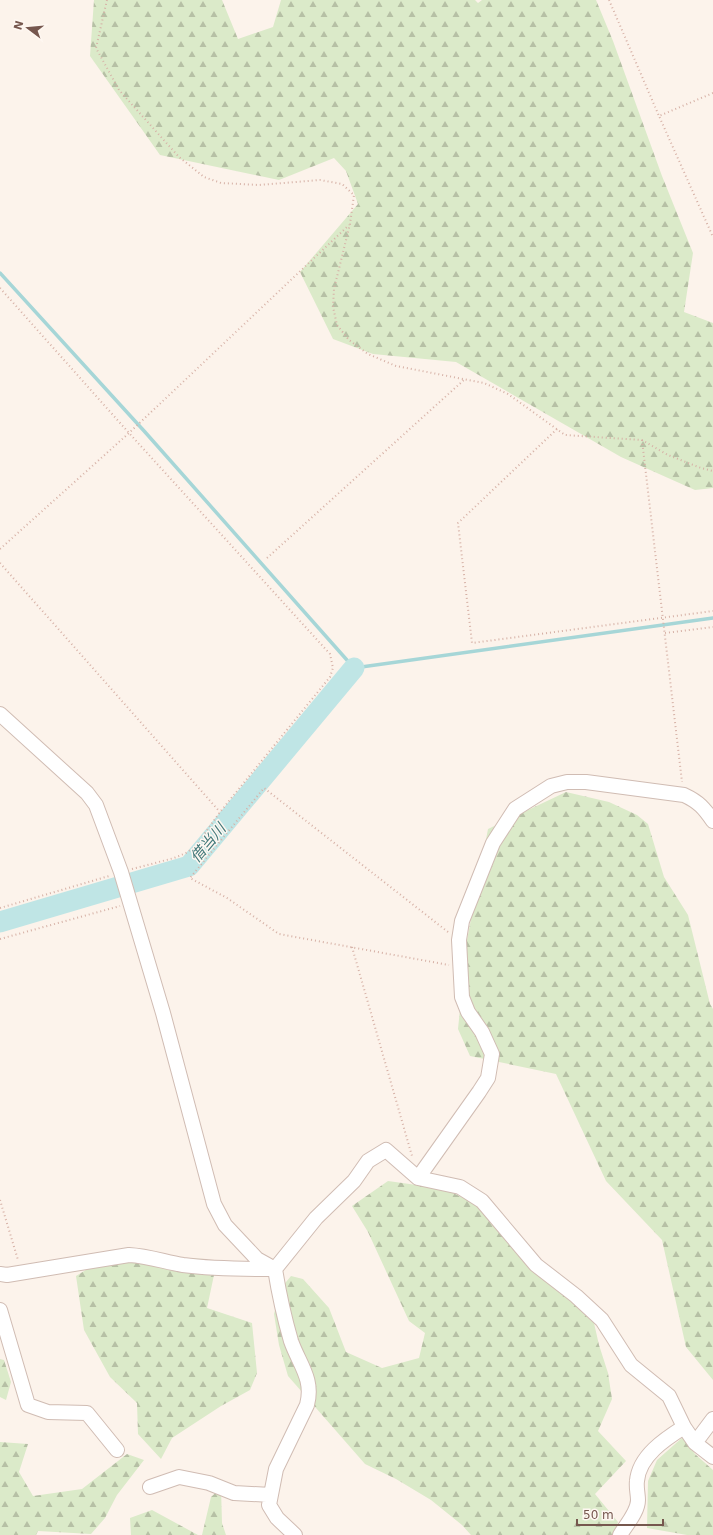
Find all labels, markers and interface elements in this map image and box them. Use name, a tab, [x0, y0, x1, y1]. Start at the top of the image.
north arrow	[8, 8, 48, 48]
text: N	[11, 19, 26, 32]
water label: 借当川	[187, 818, 231, 866]
scale bar	[577, 1501, 663, 1527]
text: 50 m	[583, 1508, 614, 1522]

